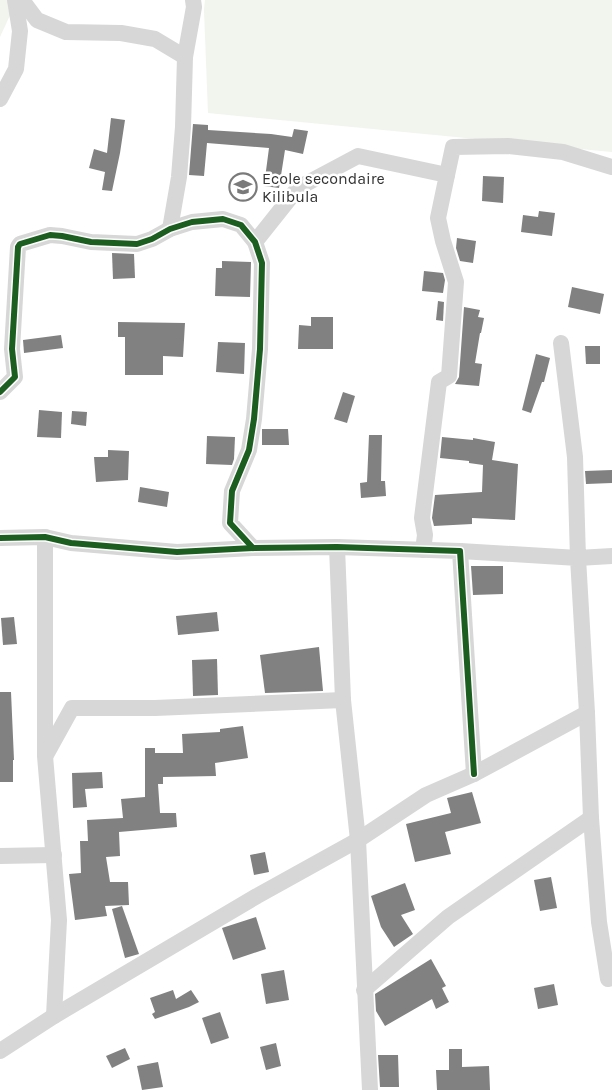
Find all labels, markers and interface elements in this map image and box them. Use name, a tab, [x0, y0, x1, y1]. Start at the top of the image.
place label: Ecole secondaire Kilibula	[262, 169, 385, 206]
school or university icon: Ecole secondaire Kilibula	[228, 172, 258, 202]

